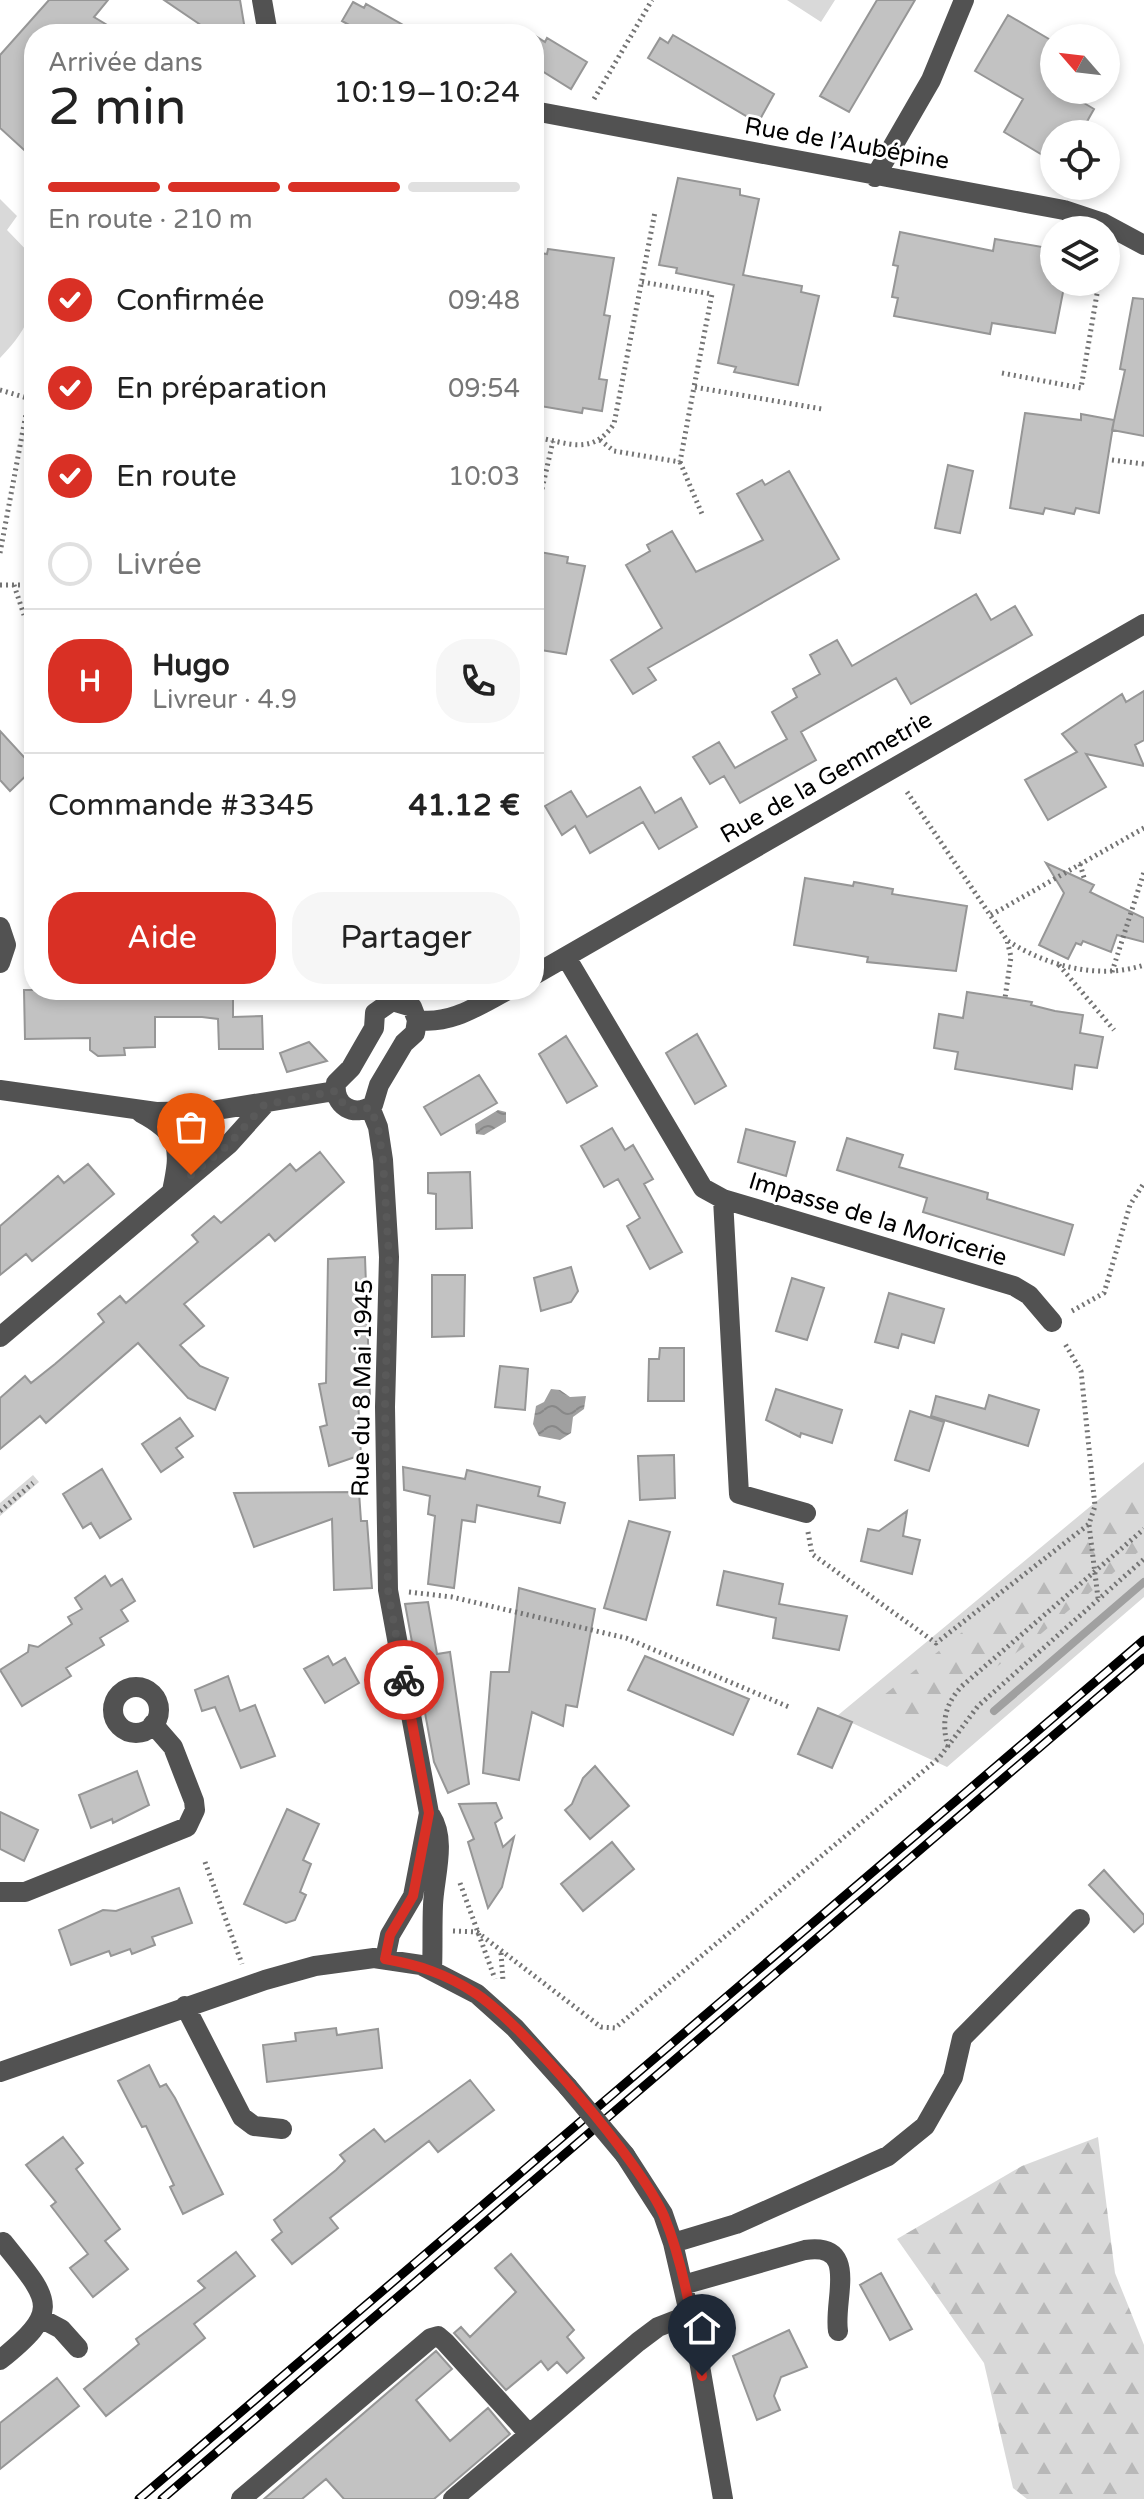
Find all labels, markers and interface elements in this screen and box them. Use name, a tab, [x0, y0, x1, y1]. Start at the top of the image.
north arrow	[1040, 24, 1120, 104]
map controls	[1040, 24, 1120, 296]
text: Arrivée dans	[48, 47, 203, 78]
text: 10:19–10:24	[333, 74, 520, 111]
text: 2 min	[48, 76, 187, 139]
street label: Rue de l’Aubépine	[742, 111, 951, 176]
button: locate	[1040, 120, 1120, 200]
text: En route · 210 m	[48, 204, 253, 235]
button: layers	[1040, 216, 1120, 296]
icon: check	[48, 278, 92, 322]
text: Confirmée	[116, 282, 265, 319]
text: 09:48	[448, 285, 520, 316]
icon: check	[48, 366, 92, 410]
text: En préparation	[116, 370, 327, 407]
text: 09:54	[448, 373, 520, 404]
icon: check	[48, 454, 92, 498]
text: En route	[116, 458, 237, 495]
text: 10:03	[448, 461, 520, 492]
text: Livrée	[116, 546, 202, 583]
button: phone	[436, 639, 520, 723]
text: Hugo	[152, 647, 230, 684]
text: H	[79, 663, 101, 700]
text: Livreur · 4.9	[152, 684, 297, 715]
street label: Rue de la Gemmetrie	[715, 705, 937, 850]
text: Commande #3345	[48, 787, 314, 824]
text: 41.12 €	[409, 787, 520, 824]
button: Aide	[48, 892, 276, 984]
button: Partager	[292, 892, 520, 984]
pin	[157, 1093, 225, 1175]
icon: bag	[169, 1105, 213, 1149]
street label: Impasse de la Moricerie	[745, 1166, 1010, 1273]
street label: Rue du 8 Mai 1945	[346, 1279, 379, 1497]
courier	[364, 1640, 444, 1720]
icon: bike	[382, 1658, 426, 1702]
pin	[668, 2294, 736, 2376]
icon: home	[680, 2306, 724, 2350]

